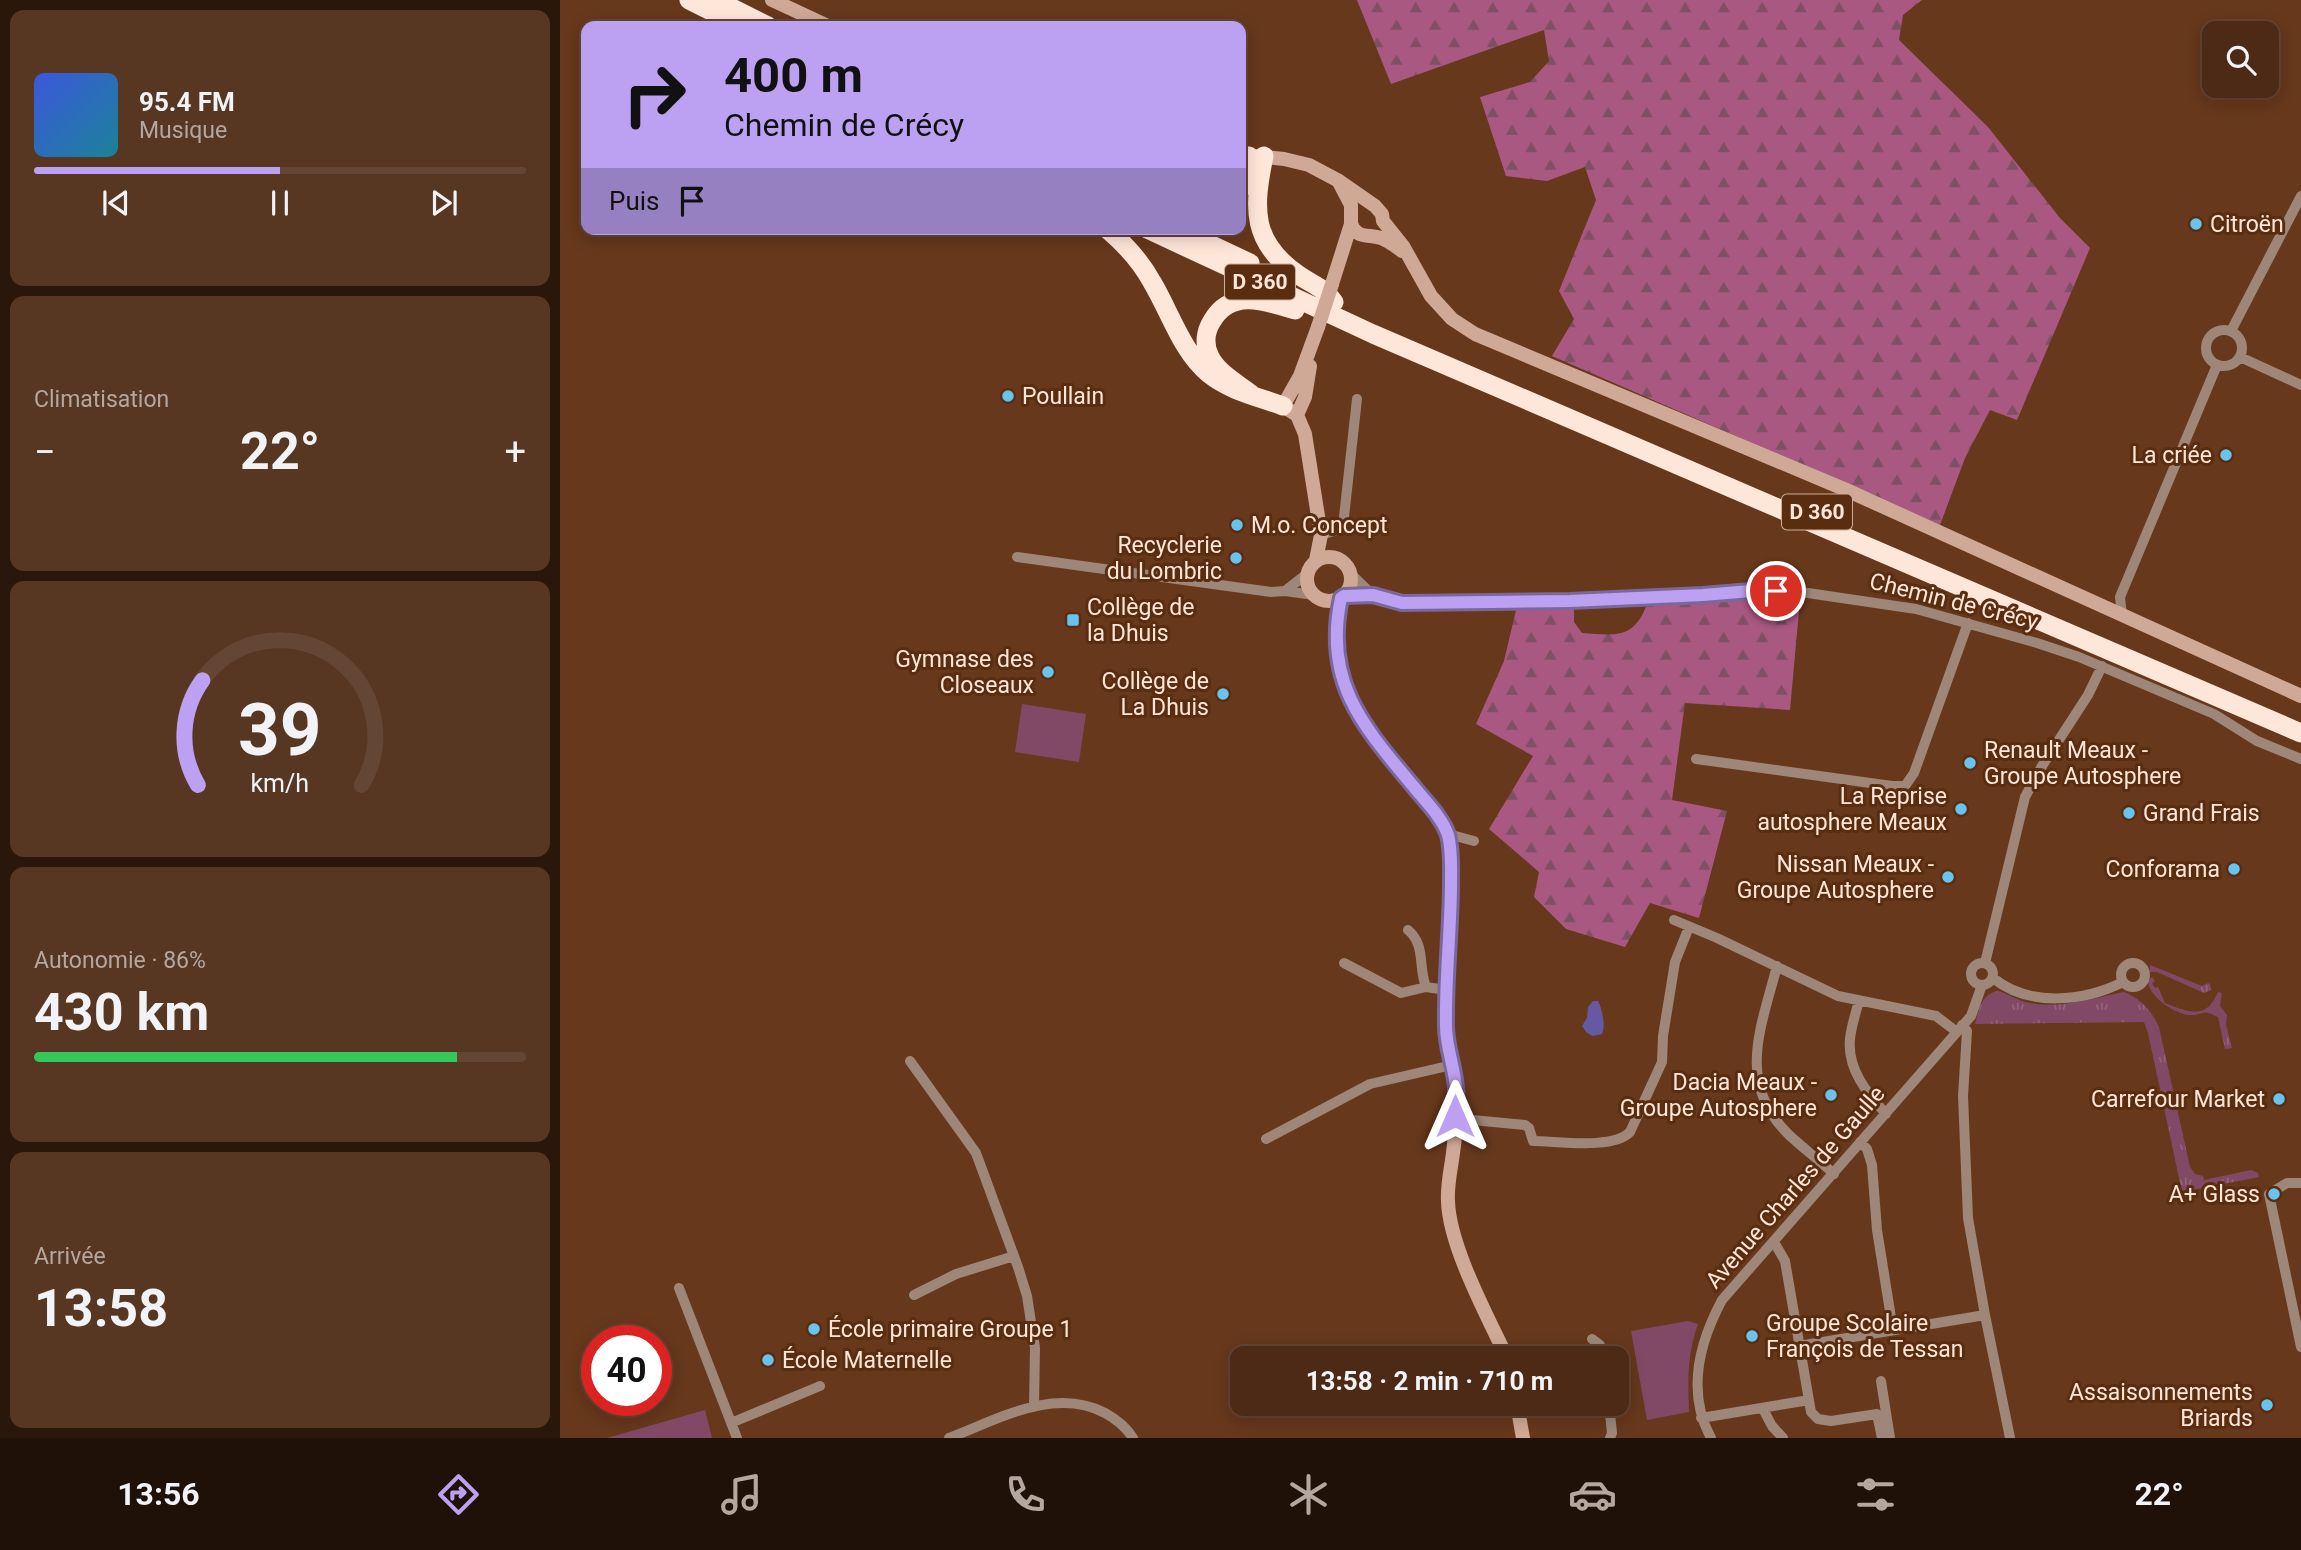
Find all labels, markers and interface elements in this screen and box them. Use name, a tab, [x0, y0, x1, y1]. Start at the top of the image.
map controls	[2202, 21, 2279, 98]
button: search	[2202, 21, 2279, 98]
text: 400 m	[724, 47, 863, 104]
icon: right	[609, 49, 700, 140]
text: 95.4 FM	[139, 87, 235, 117]
text: Chemin de Crécy	[724, 106, 964, 144]
text: Musique	[139, 117, 227, 144]
icon: arrive	[673, 182, 711, 220]
icon: previous	[97, 184, 135, 222]
icon: pause	[261, 184, 299, 222]
icon: next	[425, 184, 463, 222]
text: Puis	[609, 186, 659, 216]
place label: Citroën	[2210, 211, 2284, 238]
marker: Citroën	[2188, 216, 2204, 232]
road number: D 360	[1225, 264, 1295, 300]
place label: Poullain	[1022, 383, 1104, 410]
text: Climatisation	[34, 386, 169, 413]
marker: Poullain	[1000, 388, 1016, 404]
text: 22°	[240, 421, 320, 482]
text: −	[34, 430, 56, 474]
text: +	[504, 430, 526, 474]
place label: La criée	[2132, 442, 2212, 469]
marker: La criée	[2218, 447, 2234, 463]
road number: D 360	[1782, 494, 1852, 530]
place label: M.o. Concept	[1251, 512, 1388, 539]
marker: M.o. Concept	[1229, 517, 1245, 533]
place label: Recyclerie du Lombric	[1107, 532, 1222, 585]
marker: Recyclerie du Lombric	[1228, 550, 1244, 566]
pin	[1746, 561, 1806, 621]
street label: Chemin de Crécy	[1867, 568, 2041, 635]
icon: arrive	[1757, 572, 1795, 610]
place label: Collège de la Dhuis	[1087, 594, 1194, 647]
marker: Collège de la Dhuis	[1065, 612, 1081, 628]
place label: Gymnase des Closeaux	[895, 646, 1034, 699]
marker: Gymnase des Closeaux	[1040, 664, 1056, 680]
place label: Collège de La Dhuis	[1102, 668, 1209, 721]
marker: Collège de La Dhuis	[1215, 686, 1231, 702]
text: 39	[238, 687, 322, 773]
place label: Renault Meaux - Groupe Autosphere	[1984, 737, 2181, 790]
marker: Renault Meaux - Groupe Autosphere	[1962, 755, 1978, 771]
text: km/h	[251, 769, 309, 798]
place label: La Reprise autosphere Meaux	[1757, 783, 1947, 836]
place label: Grand Frais	[2143, 800, 2260, 827]
marker: La Reprise autosphere Meaux	[1953, 801, 1969, 817]
marker: Grand Frais	[2121, 805, 2137, 821]
place label: Nissan Meaux - Groupe Autosphere	[1737, 851, 1934, 904]
place label: Conforama	[2106, 856, 2220, 883]
marker: Conforama	[2226, 861, 2242, 877]
marker: Nissan Meaux - Groupe Autosphere	[1940, 869, 1956, 885]
text: Autonomie · 86%	[34, 947, 206, 974]
text: 430 km	[34, 982, 209, 1043]
place label: Dacia Meaux - Groupe Autosphere	[1620, 1069, 1817, 1122]
position arrow	[1418, 1079, 1492, 1153]
street label: Avenue Charles de Gaulle	[1700, 1081, 1891, 1294]
place label: Carrefour Market	[2091, 1086, 2265, 1113]
marker: Dacia Meaux - Groupe Autosphere	[1823, 1087, 1839, 1103]
marker: Carrefour Market	[2271, 1091, 2287, 1107]
place label: A+ Glass	[2169, 1181, 2260, 1208]
marker: A+ Glass	[2266, 1186, 2282, 1202]
text: Arrivée	[34, 1243, 106, 1270]
text: 13:58	[34, 1278, 168, 1339]
place label: Groupe Scolaire François de Tessan	[1766, 1310, 1964, 1363]
place label: École primaire Groupe 1	[828, 1315, 1072, 1343]
marker: École primaire Groupe 1	[806, 1321, 822, 1337]
speed limit sign: 40	[581, 1325, 672, 1416]
marker: Groupe Scolaire François de Tessan	[1744, 1328, 1760, 1344]
place label: École Maternelle	[782, 1346, 952, 1374]
marker: École Maternelle	[760, 1352, 776, 1368]
text: 13:58 · 2 min · 710 m	[1306, 1366, 1553, 1396]
place label: Assaisonnements Briards	[2069, 1379, 2253, 1432]
marker: Assaisonnements Briards	[2259, 1397, 2275, 1413]
icon: directions	[434, 1470, 483, 1519]
icon: music	[717, 1470, 766, 1519]
icon: phone	[1001, 1470, 1050, 1519]
icon: climate	[1284, 1470, 1333, 1519]
icon: car	[1568, 1470, 1617, 1519]
icon: filters	[1851, 1470, 1900, 1519]
text: 13:56	[117, 1475, 200, 1513]
text: 22°	[2135, 1475, 2184, 1513]

